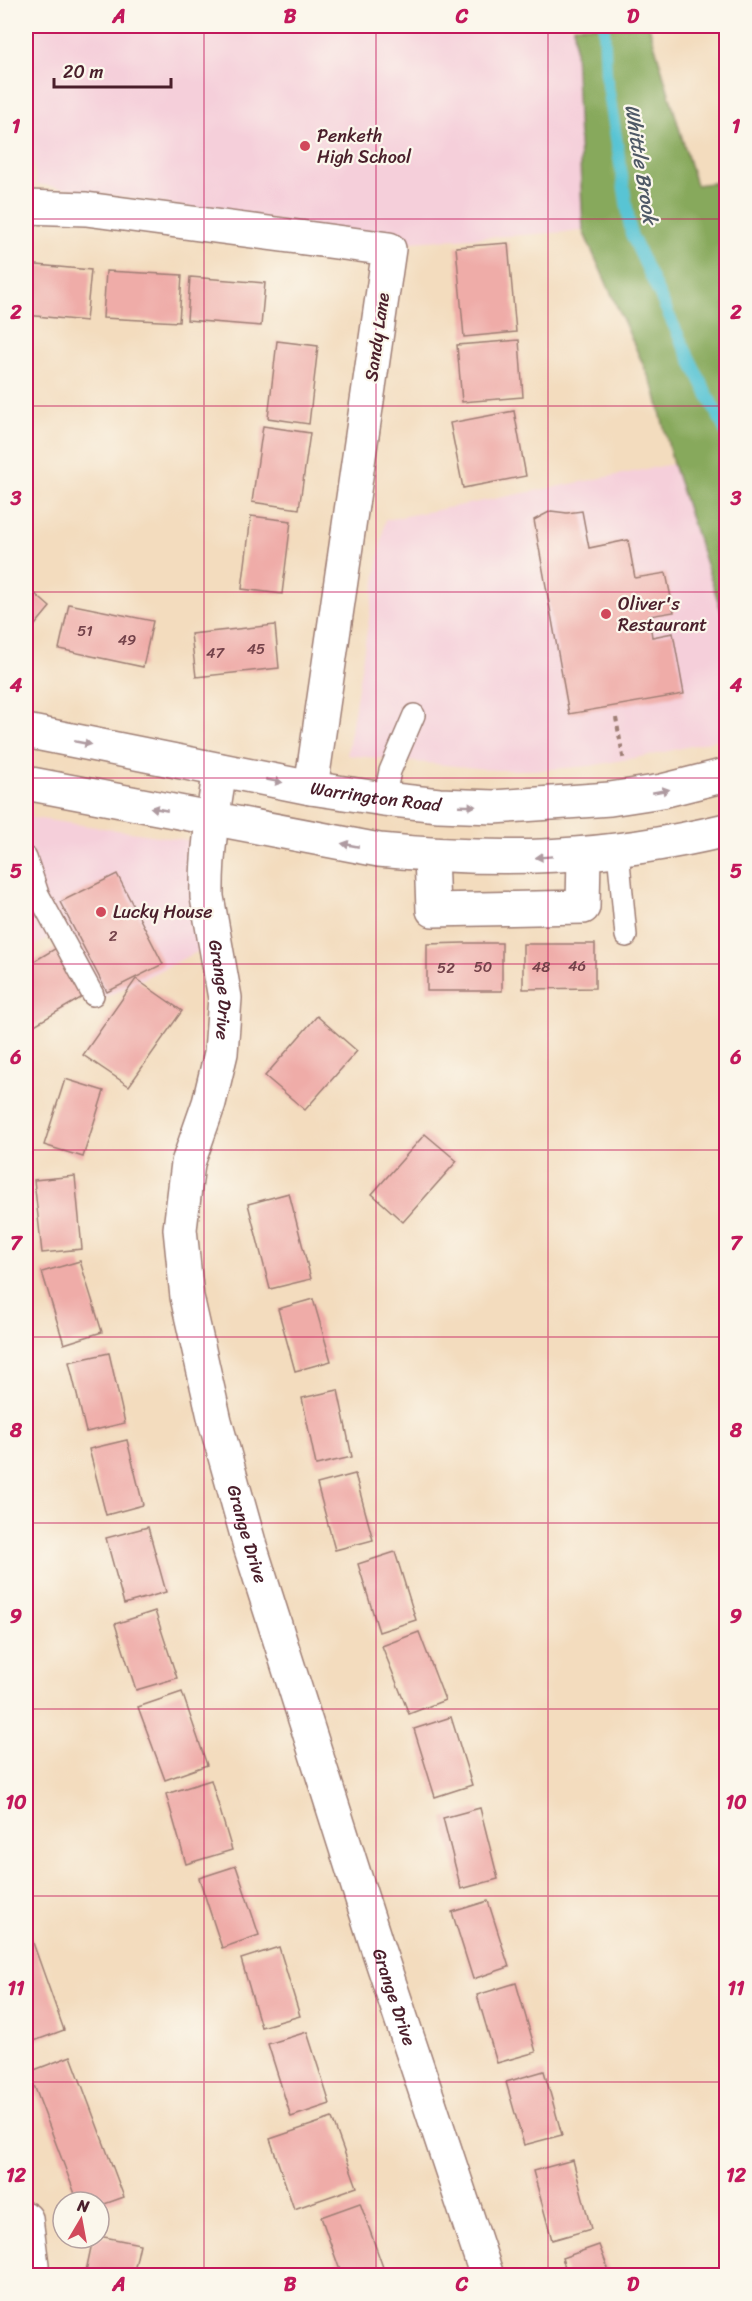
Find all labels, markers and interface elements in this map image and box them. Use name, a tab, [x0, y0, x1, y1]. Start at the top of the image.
text: A	[111, 0, 126, 34]
text: B	[284, 0, 297, 34]
text: C	[455, 0, 469, 34]
text: D	[627, 0, 640, 34]
scale bar	[54, 51, 171, 89]
text: 20 m	[63, 56, 103, 88]
water label: Whittle Brook	[614, 102, 668, 229]
text: 1	[12, 109, 21, 144]
text: 1	[732, 109, 741, 144]
place label: Penketh High School	[317, 120, 412, 173]
marker: Penketh High School	[298, 139, 312, 153]
street label: Sandy Lane	[355, 290, 399, 383]
text: 2	[9, 295, 22, 330]
text: 2	[729, 295, 742, 330]
text: 3	[10, 481, 22, 516]
text: 3	[730, 481, 742, 516]
place label: Oliver's Restaurant	[618, 588, 707, 641]
marker: Oliver's Restaurant	[599, 607, 613, 621]
house number: 51	[77, 618, 93, 644]
house number: 49	[118, 627, 136, 653]
house number: 45	[247, 636, 265, 662]
house number: 47	[206, 640, 225, 666]
text: 4	[9, 668, 23, 703]
text: 4	[729, 668, 743, 703]
one-way arrow	[74, 739, 93, 748]
street label: Warrington Road	[308, 772, 444, 821]
one-way arrow	[265, 777, 284, 786]
one-way arrow	[652, 786, 671, 795]
one-way arrow	[458, 801, 477, 811]
one-way arrow	[149, 804, 168, 813]
one-way arrow	[341, 840, 360, 849]
one-way arrow	[535, 852, 554, 861]
text: 5	[10, 854, 22, 889]
text: 5	[730, 854, 742, 889]
place label: Lucky House	[113, 896, 212, 928]
marker: Lucky House	[94, 905, 108, 919]
house number: 2	[109, 923, 118, 949]
street label: Grange Drive	[199, 937, 241, 1041]
house number: 46	[568, 953, 586, 979]
house number: 50	[474, 954, 492, 980]
house number: 48	[532, 954, 550, 980]
house number: 52	[437, 955, 455, 981]
text: 6	[9, 1040, 22, 1075]
text: 6	[729, 1040, 742, 1075]
text: 7	[10, 1226, 23, 1261]
text: 7	[730, 1226, 743, 1261]
text: 8	[9, 1413, 23, 1448]
text: 8	[729, 1413, 743, 1448]
street label: Grange Drive	[218, 1481, 277, 1587]
text: 9	[10, 1599, 22, 1634]
text: 9	[730, 1599, 742, 1634]
text: 10	[5, 1785, 27, 1820]
text: 10	[725, 1785, 747, 1820]
street label: Grange Drive	[363, 1944, 425, 2050]
text: 11	[7, 1971, 25, 2006]
text: 11	[727, 1971, 745, 2006]
text: 12	[6, 2158, 27, 2193]
text: 12	[726, 2158, 747, 2193]
north arrow	[51, 2190, 111, 2250]
text: N	[75, 2190, 92, 2221]
text: A	[111, 2267, 126, 2301]
text: B	[284, 2267, 297, 2301]
text: C	[455, 2267, 469, 2301]
text: D	[627, 2267, 640, 2301]

